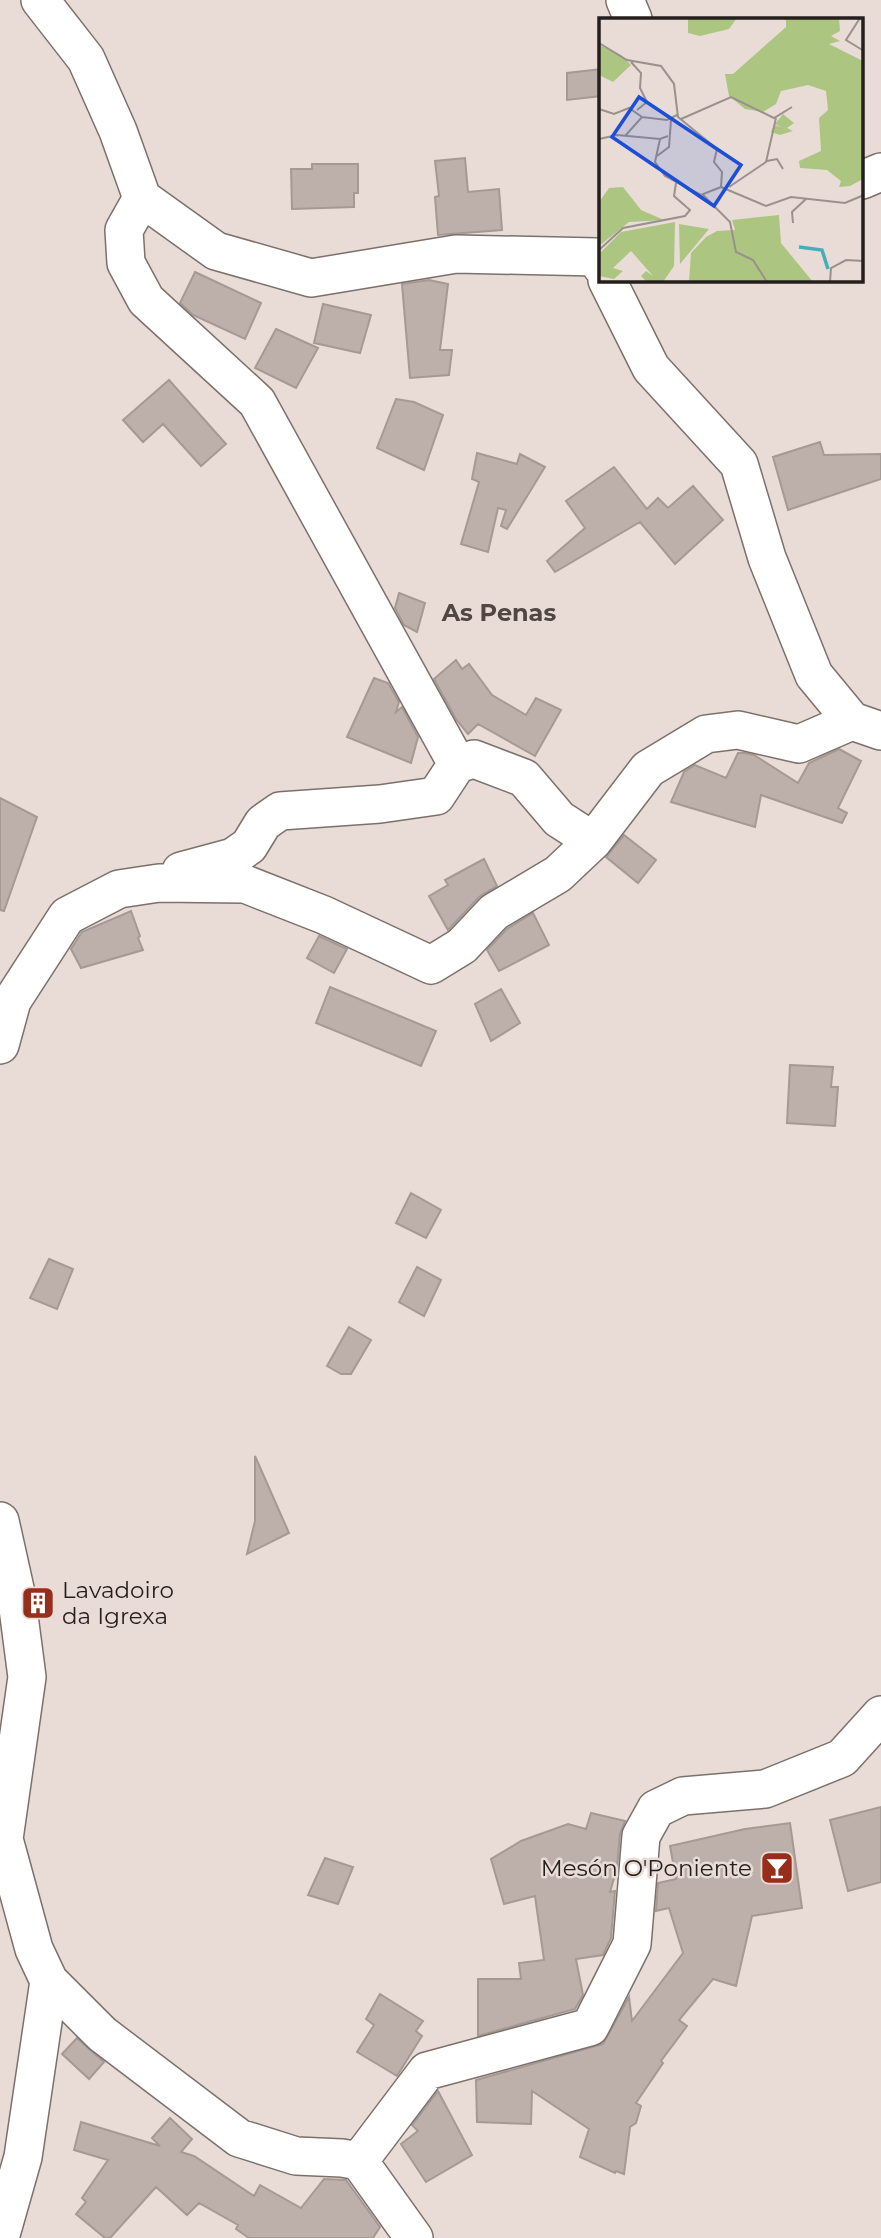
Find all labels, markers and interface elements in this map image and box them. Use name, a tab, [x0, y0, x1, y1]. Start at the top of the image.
inset map	[599, 18, 864, 282]
district label: As Penas	[441, 598, 556, 627]
place label: Lavadoiro da Igrexa	[62, 1576, 174, 1630]
building icon: Lavadoiro da Igrexa	[19, 1584, 57, 1622]
bar icon: Mesón O'Poniente	[758, 1849, 796, 1887]
place label: Mesón O'Poniente	[541, 1854, 752, 1882]

